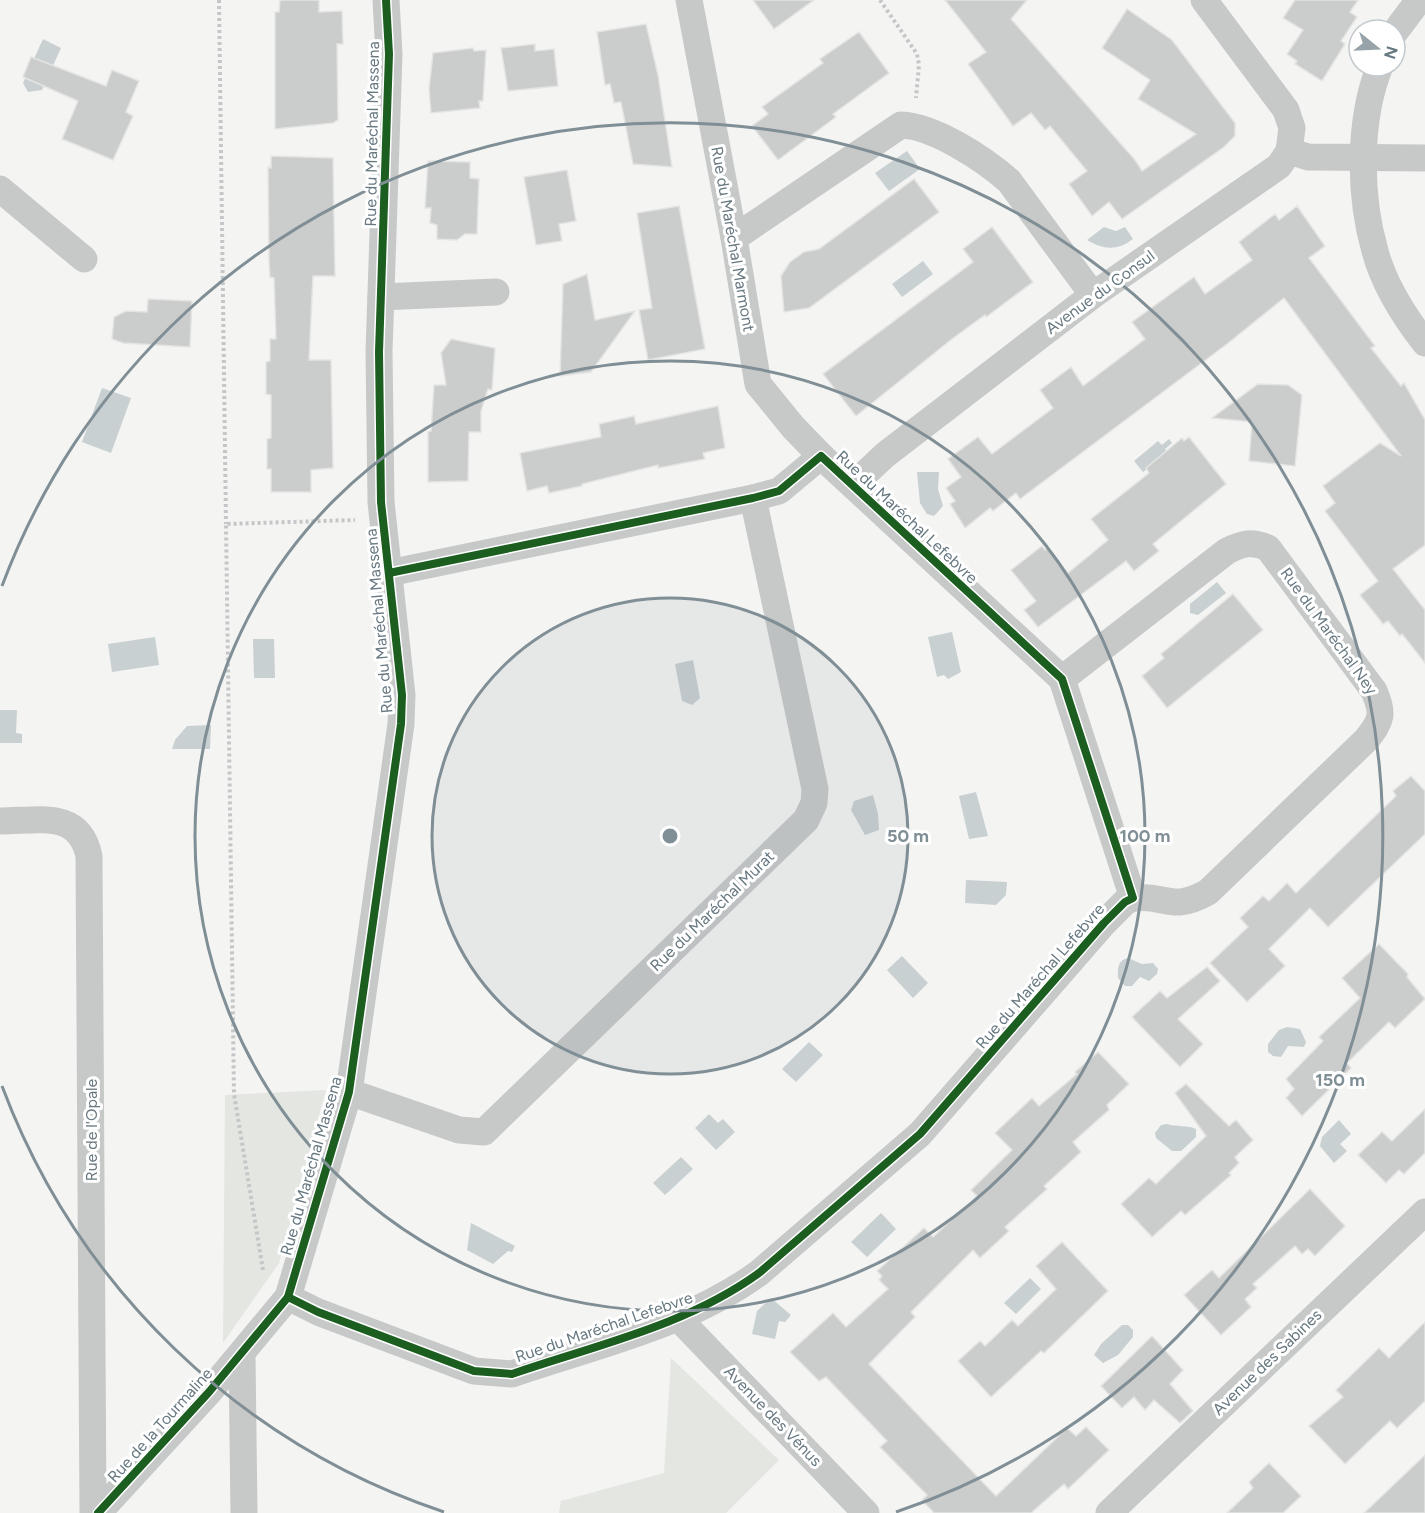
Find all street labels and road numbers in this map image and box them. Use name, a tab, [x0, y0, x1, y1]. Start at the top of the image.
street label: Rue du Maréchal Massena	[361, 41, 383, 227]
street label: Rue du Maréchal Marmont	[707, 145, 759, 333]
street label: Avenue du Consul	[1042, 246, 1158, 338]
street label: Rue du Maréchal Lefebvre	[832, 447, 982, 588]
street label: Rue du Maréchal Massena	[361, 528, 397, 714]
street label: Rue du Maréchal Ney	[1277, 564, 1382, 699]
street label: Rue du Maréchal Murat	[646, 847, 778, 975]
street label: Rue du Maréchal Lefebvre	[972, 899, 1108, 1053]
street label: Rue du Maréchal Massena	[276, 1074, 346, 1258]
street label: Rue de l'Opale	[82, 1078, 101, 1181]
street label: Rue du Maréchal Lefebvre	[513, 1288, 695, 1366]
street label: Avenue des Sabines	[1209, 1305, 1325, 1419]
street label: Avenue des Vénus	[720, 1362, 826, 1470]
street label: Rue de la Tourmaline	[104, 1364, 217, 1486]

